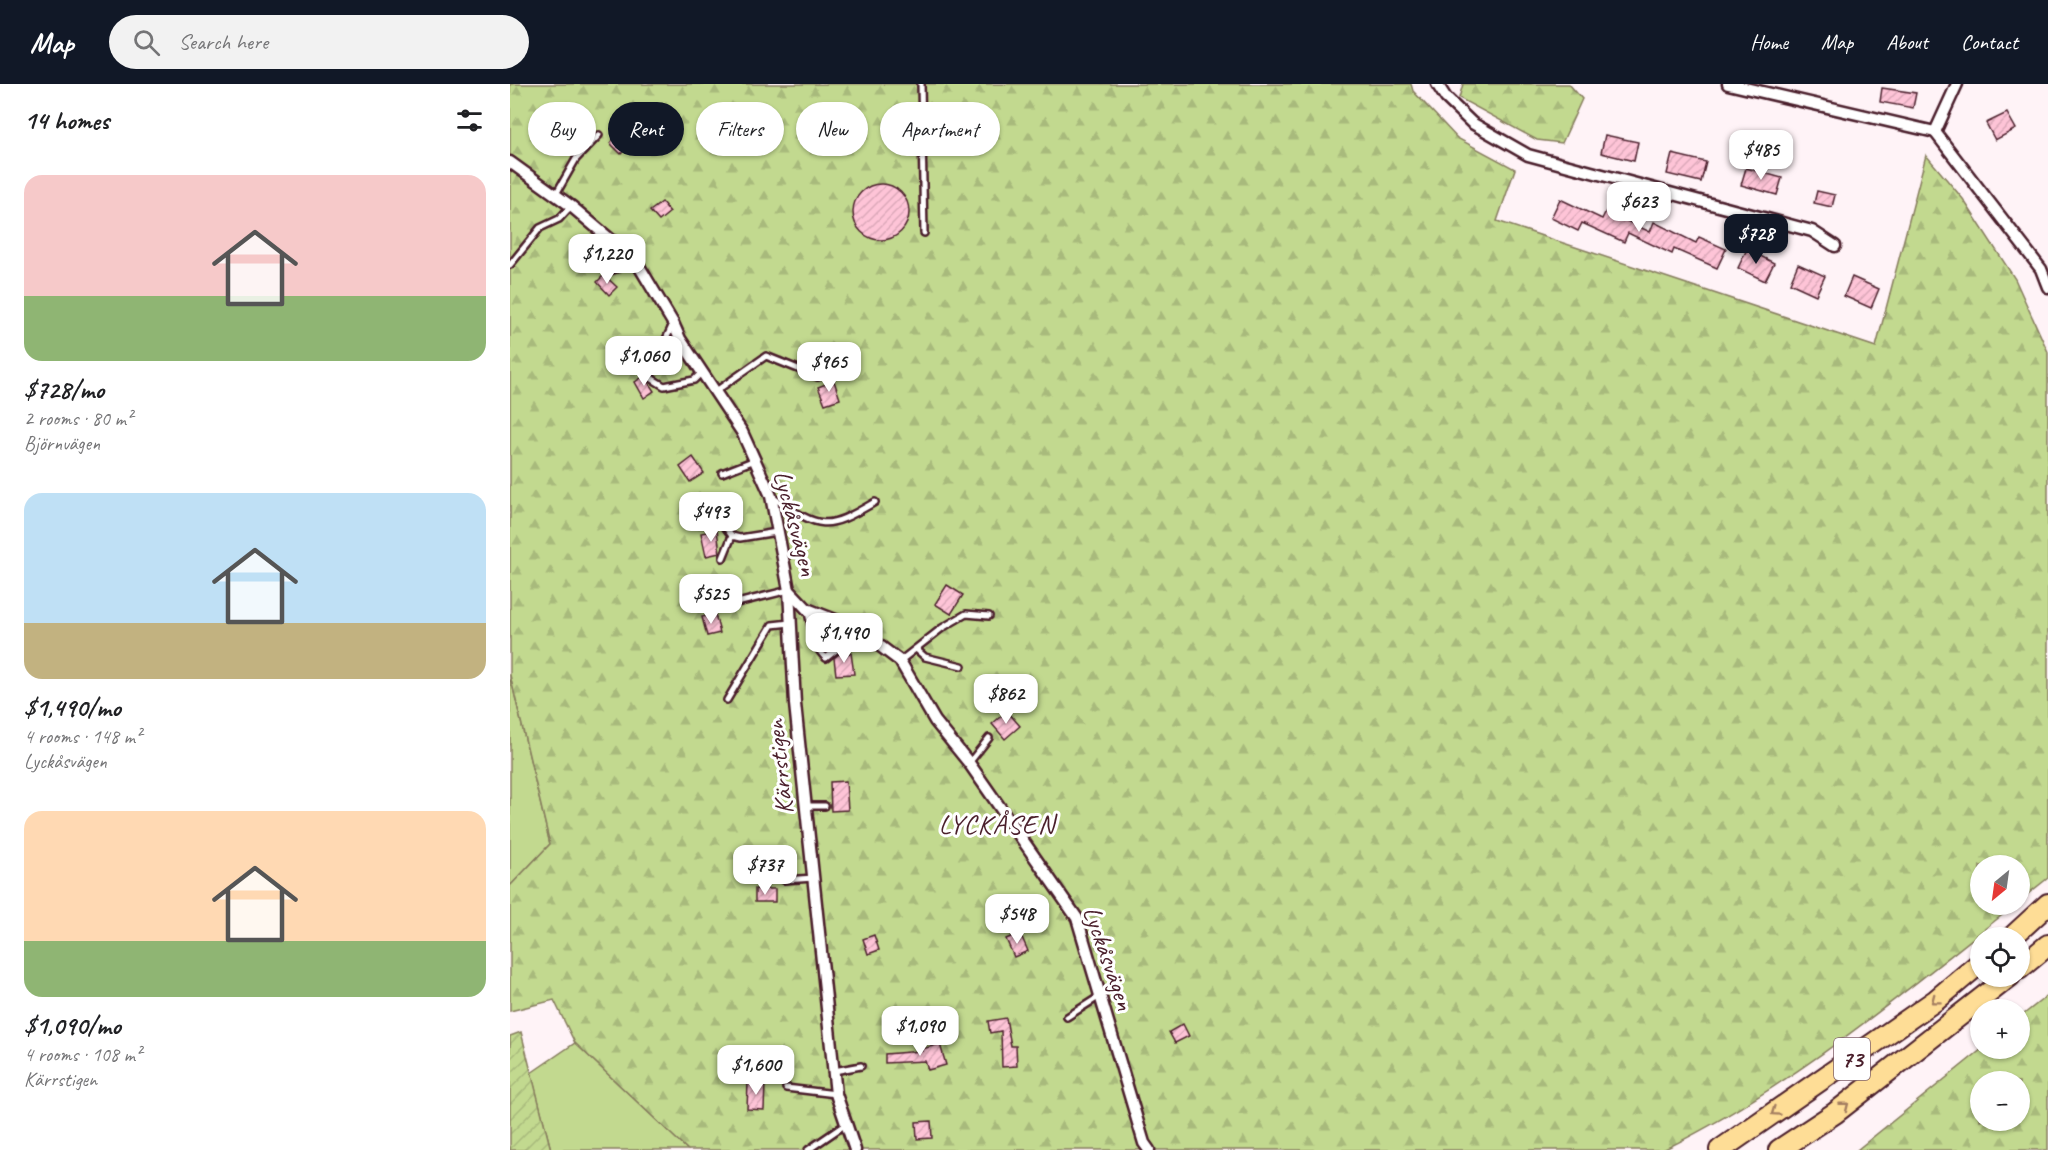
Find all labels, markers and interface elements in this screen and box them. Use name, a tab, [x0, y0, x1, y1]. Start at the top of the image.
search box	[109, 15, 529, 69]
text: Map	[30, 25, 73, 60]
icon: search	[130, 26, 163, 59]
text: Search here	[178, 28, 268, 56]
text: Home	[1750, 29, 1788, 55]
text: Map	[1821, 29, 1853, 55]
text: About	[1886, 29, 1928, 55]
text: Contact	[1961, 29, 2018, 55]
chip: Buy	[528, 102, 596, 156]
chip: Rent	[608, 102, 684, 156]
chip: Filters	[696, 102, 784, 156]
chip: New	[796, 102, 868, 156]
chip: Apartment	[880, 102, 1000, 156]
text: 14 homes	[24, 104, 109, 137]
icon: filters	[453, 104, 486, 137]
pin: $485	[1725, 130, 1797, 181]
text: $485	[1743, 137, 1779, 162]
pin: $623	[1603, 182, 1675, 233]
text: $623	[1621, 189, 1657, 214]
icon: home	[201, 214, 309, 322]
pin: $728	[1720, 214, 1792, 265]
text: $728	[1738, 221, 1774, 246]
pin: $1,220	[558, 234, 656, 285]
text: $1,220	[583, 241, 631, 266]
pin: $1,060	[595, 336, 693, 387]
pin: $965	[793, 342, 865, 393]
text: $1,060	[619, 343, 669, 368]
text: $965	[811, 349, 847, 374]
text: $728/mo	[24, 373, 104, 406]
text: 2 rooms · 80 m²	[24, 406, 132, 431]
text: Björnvägen	[24, 431, 100, 456]
street label: Lyckåsvägen	[766, 467, 825, 580]
pin: $493	[675, 492, 747, 543]
text: $493	[693, 499, 729, 524]
icon: home	[201, 532, 309, 640]
pin: $525	[675, 574, 747, 625]
text: $525	[693, 581, 729, 606]
pin: $1,490	[795, 613, 893, 664]
text: $1,490	[820, 620, 868, 645]
pin: $862	[970, 674, 1042, 725]
text: $862	[988, 681, 1024, 706]
text: $1,490/mo	[24, 691, 121, 724]
street label: Kärrstigen	[758, 717, 801, 816]
text: 4 rooms · 148 m²	[24, 724, 141, 749]
text: Lyckåsvägen	[24, 749, 107, 774]
district label: LYCKÅSEN	[939, 807, 1058, 841]
pin: $737	[729, 845, 801, 896]
icon: home	[201, 850, 309, 958]
text: $737	[747, 852, 783, 877]
north arrow	[1970, 855, 2030, 915]
map controls	[1970, 855, 2030, 1131]
pin: $548	[981, 894, 1053, 945]
text: $548	[999, 901, 1035, 926]
street label: Lyckåsvägen	[1075, 902, 1142, 1015]
button: locate	[1970, 927, 2030, 987]
one-way arrow	[1930, 993, 1941, 1004]
button: +	[1970, 999, 2030, 1059]
pin: $1,090	[871, 1006, 969, 1057]
text: $1,090/mo	[24, 1009, 121, 1042]
text: $1,090	[896, 1013, 944, 1038]
road number: 73	[1834, 1038, 1870, 1080]
text: 4 rooms · 108 m²	[24, 1042, 141, 1067]
pin: $1,600	[707, 1045, 805, 1096]
text: $1,600	[731, 1052, 781, 1077]
text: Kärrstigen	[24, 1067, 97, 1092]
button: −	[1970, 1071, 2030, 1131]
one-way arrow	[1838, 1102, 1849, 1113]
one-way arrow	[1771, 1105, 1782, 1116]

